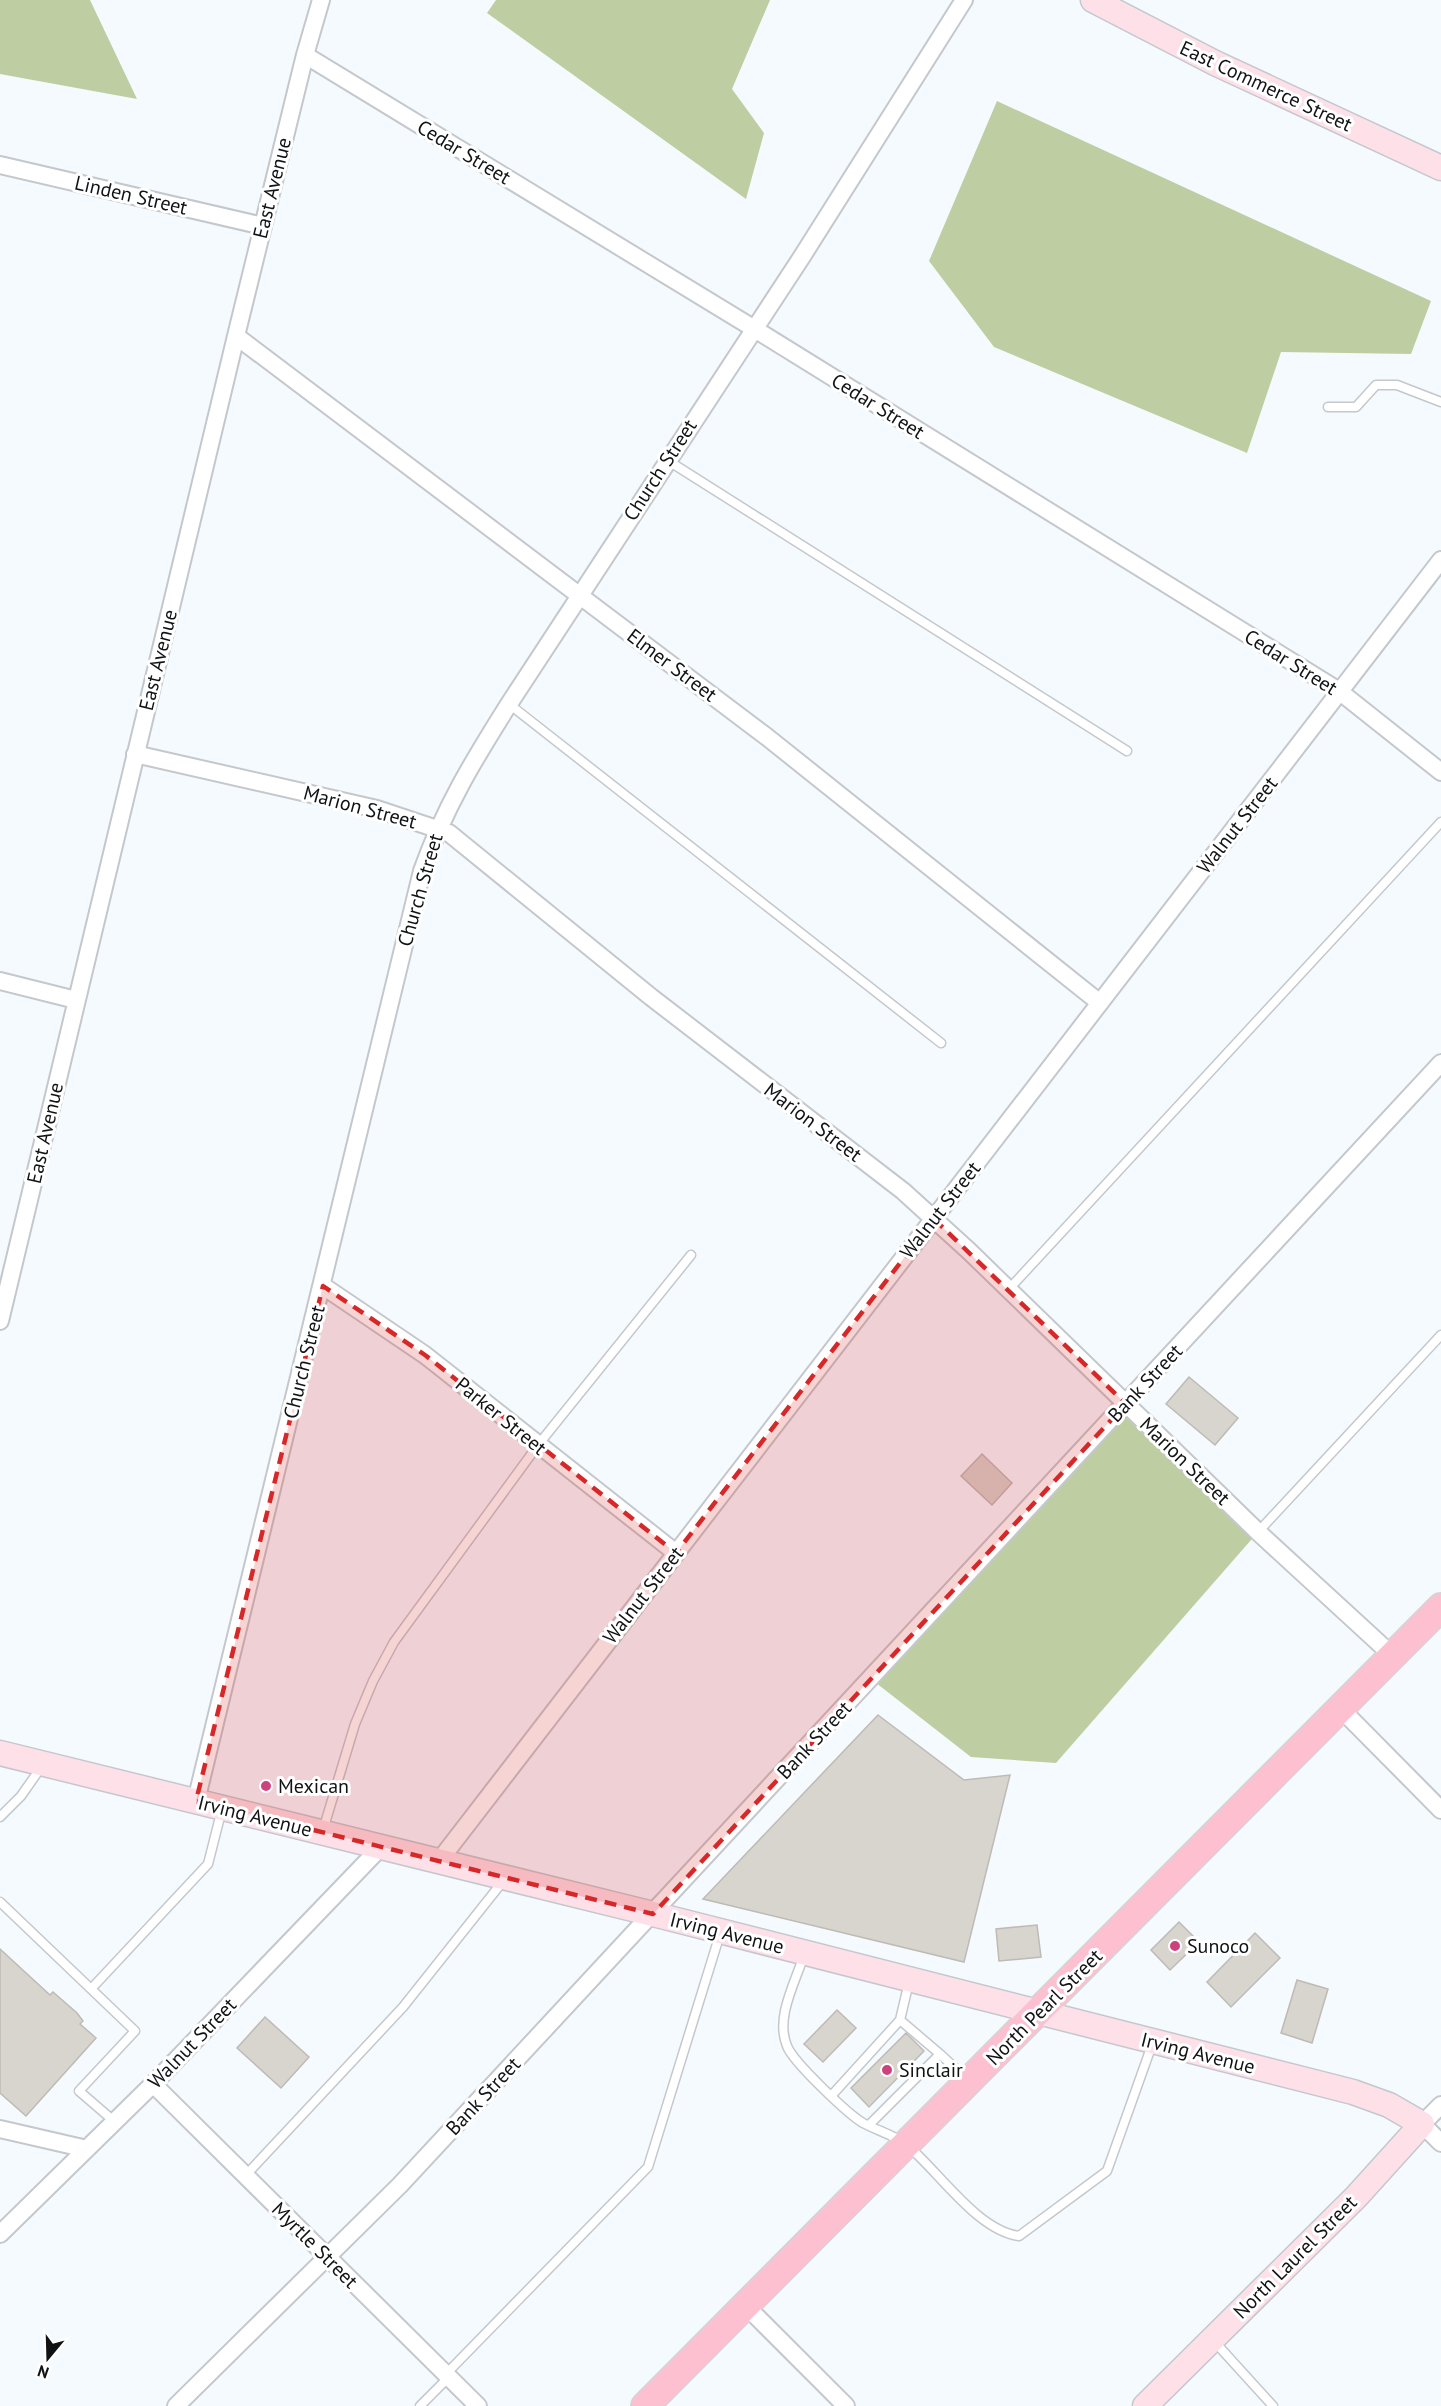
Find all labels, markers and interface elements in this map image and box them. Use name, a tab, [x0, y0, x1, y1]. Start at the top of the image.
street label: East Commerce Street	[1176, 35, 1357, 137]
street label: Cedar Street	[412, 114, 516, 190]
street label: East Avenue	[247, 135, 297, 241]
street label: Linden Street	[72, 169, 190, 221]
street label: Cedar Street	[827, 367, 930, 445]
street label: Church Street	[617, 414, 703, 526]
street label: East Avenue	[133, 607, 183, 713]
street label: Elmer Street	[622, 623, 722, 707]
street label: Cedar Street	[1240, 623, 1343, 701]
street label: Walnut Street	[1191, 771, 1283, 879]
street label: Marion Street	[301, 779, 420, 835]
street label: Church Street	[391, 830, 449, 949]
street label: Marion Street	[759, 1077, 867, 1167]
street label: East Avenue	[21, 1080, 69, 1186]
street label: Walnut Street	[894, 1156, 986, 1264]
street label: Church Street	[277, 1302, 331, 1422]
street label: Bank Street	[1102, 1338, 1188, 1428]
street label: Parker Street	[450, 1371, 552, 1461]
street label: Marion Street	[1134, 1411, 1236, 1511]
street label: Walnut Street	[597, 1541, 689, 1649]
street label: Bank Street	[771, 1695, 857, 1785]
place label: Mexican	[278, 1773, 349, 1799]
marker: Mexican	[259, 1779, 273, 1793]
street label: Irving Avenue	[195, 1789, 315, 1843]
street label: Irving Avenue	[667, 1906, 787, 1960]
place label: Sunoco	[1187, 1933, 1249, 1959]
marker: Sunoco	[1168, 1939, 1182, 1953]
street label: North Pearl Street	[980, 1943, 1108, 2071]
street label: Walnut Street	[142, 1992, 242, 2094]
street label: Irving Avenue	[1138, 2026, 1258, 2080]
street label: Bank Street	[440, 2051, 526, 2141]
place label: Sinclair	[899, 2057, 963, 2083]
marker: Sinclair	[880, 2063, 894, 2077]
street label: North Laurel Street	[1228, 2189, 1363, 2324]
street label: Myrtle Street	[266, 2196, 364, 2294]
north arrow	[18, 2328, 78, 2388]
text: N	[35, 2361, 51, 2383]

